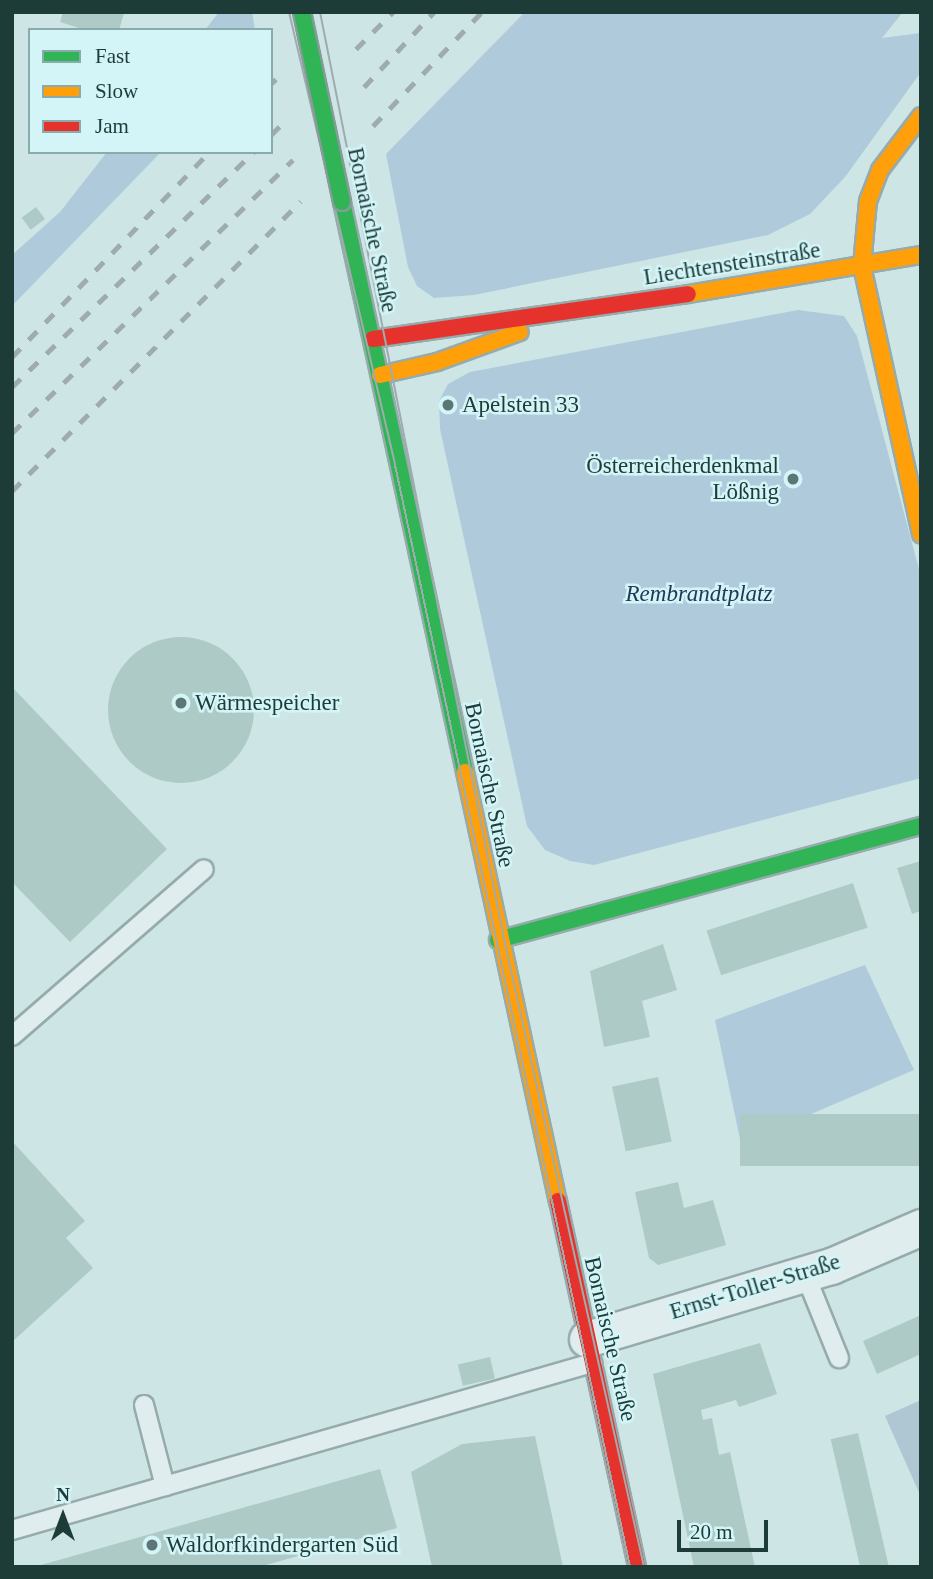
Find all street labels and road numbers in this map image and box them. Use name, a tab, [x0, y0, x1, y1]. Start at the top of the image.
street label: Bornaische Straße	[341, 145, 403, 315]
street label: Liechtensteinstraße	[642, 236, 822, 292]
street label: Bornaische Straße	[458, 700, 520, 870]
street label: Ernst-Toller-Straße	[666, 1248, 844, 1326]
street label: Bornaische Straße	[578, 1254, 642, 1424]

